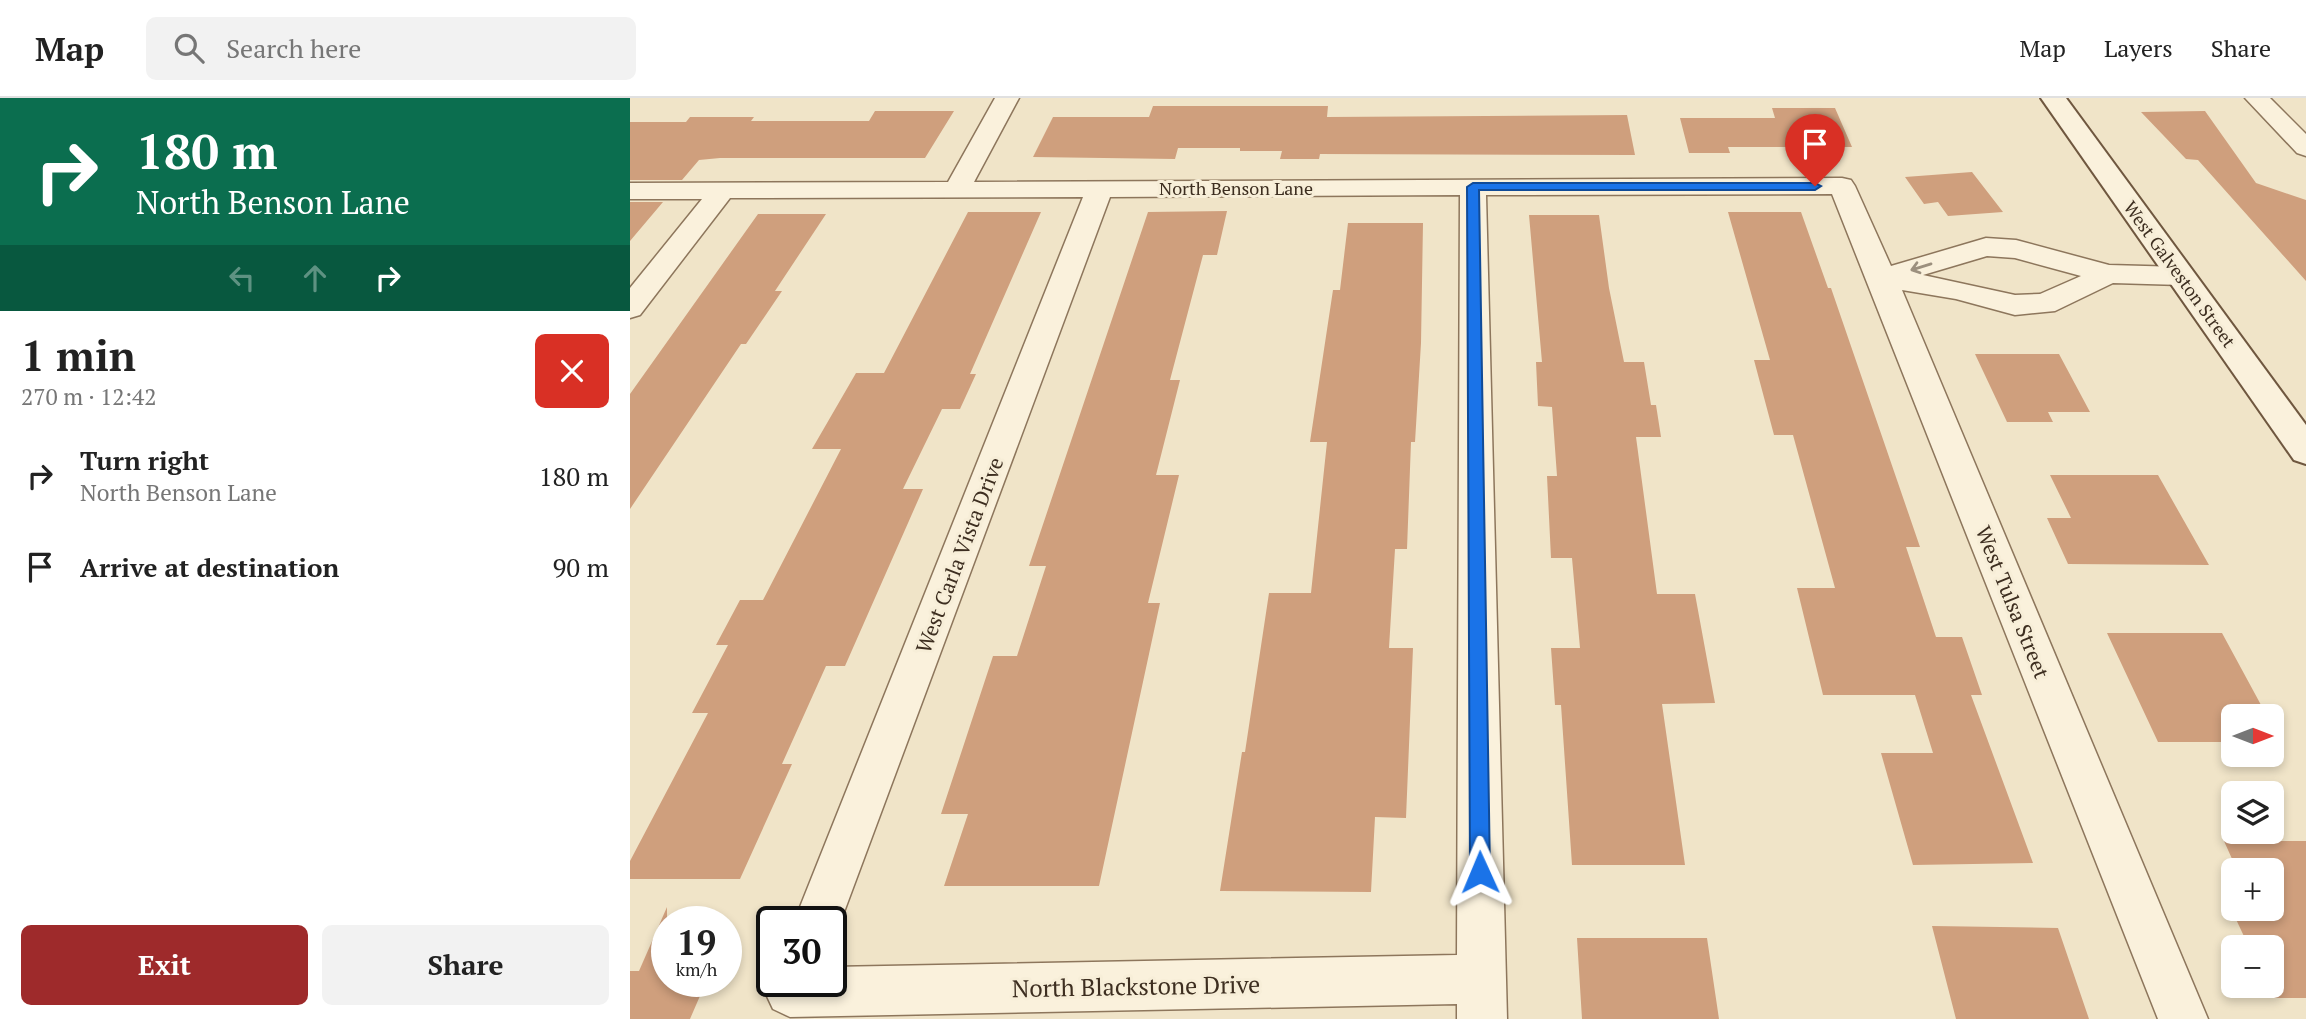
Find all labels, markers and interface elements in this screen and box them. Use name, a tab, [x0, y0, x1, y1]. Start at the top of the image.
search box	[146, 17, 636, 80]
text: Map	[35, 27, 104, 70]
icon: search	[170, 29, 208, 67]
text: Search here	[226, 31, 361, 65]
text: Map	[2019, 32, 2066, 64]
text: Layers	[2104, 32, 2173, 64]
text: Share	[2211, 32, 2271, 64]
pin	[1785, 114, 1845, 186]
text: 180 m	[136, 118, 278, 183]
icon: arrive	[1796, 125, 1834, 163]
icon: right	[21, 126, 112, 217]
street label: North Benson Lane	[1159, 176, 1313, 200]
text: North Benson Lane	[136, 181, 410, 223]
street label: West Galveston Street	[2119, 196, 2242, 352]
icon: left	[223, 259, 261, 297]
icon: ahead	[296, 259, 334, 297]
icon: right	[369, 259, 407, 297]
one-way arrow	[1910, 261, 1932, 274]
text: 1 min	[21, 327, 136, 383]
button: close	[535, 334, 609, 408]
text: 270 m · 12:42	[21, 381, 156, 412]
text: Turn right	[80, 443, 209, 477]
street label: West Carla Vista Drive	[909, 453, 1009, 657]
icon: right	[21, 457, 59, 495]
text: 180 m	[539, 459, 609, 493]
text: North Benson Lane	[80, 477, 277, 508]
street label: West Tulsa Street	[1970, 521, 2056, 683]
icon: arrive	[21, 548, 59, 586]
text: Arrive at destination	[80, 550, 339, 584]
text: 90 m	[553, 550, 609, 584]
north arrow	[2221, 704, 2284, 766]
map controls	[2221, 704, 2284, 998]
button: layers	[2221, 781, 2284, 844]
position arrow	[1443, 835, 1517, 909]
button: +	[2221, 858, 2284, 921]
speed limit sign: 30	[756, 906, 847, 997]
text: 19	[677, 919, 716, 965]
button: Exit	[21, 925, 308, 1005]
button: Share	[322, 925, 609, 1005]
button: −	[2221, 935, 2284, 998]
text: km/h	[676, 957, 717, 981]
street label: North Blackstone Drive	[1011, 968, 1261, 1004]

